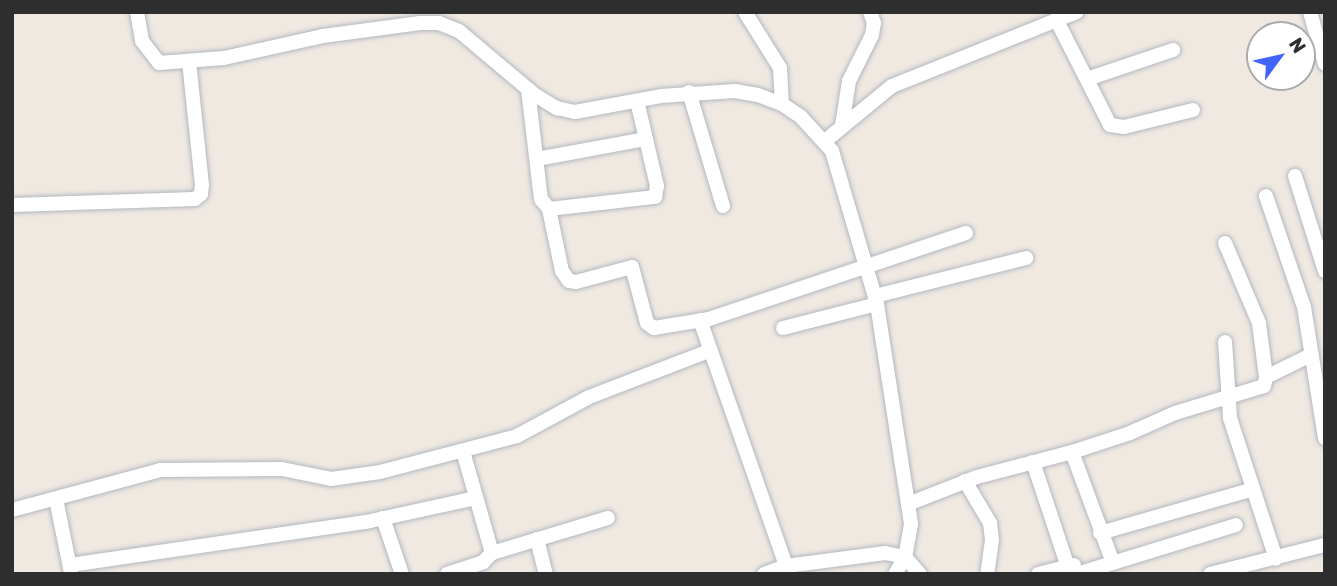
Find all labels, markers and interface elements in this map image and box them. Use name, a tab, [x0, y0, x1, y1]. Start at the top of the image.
north arrow	[1246, 21, 1316, 91]
text: N	[1284, 33, 1311, 57]

